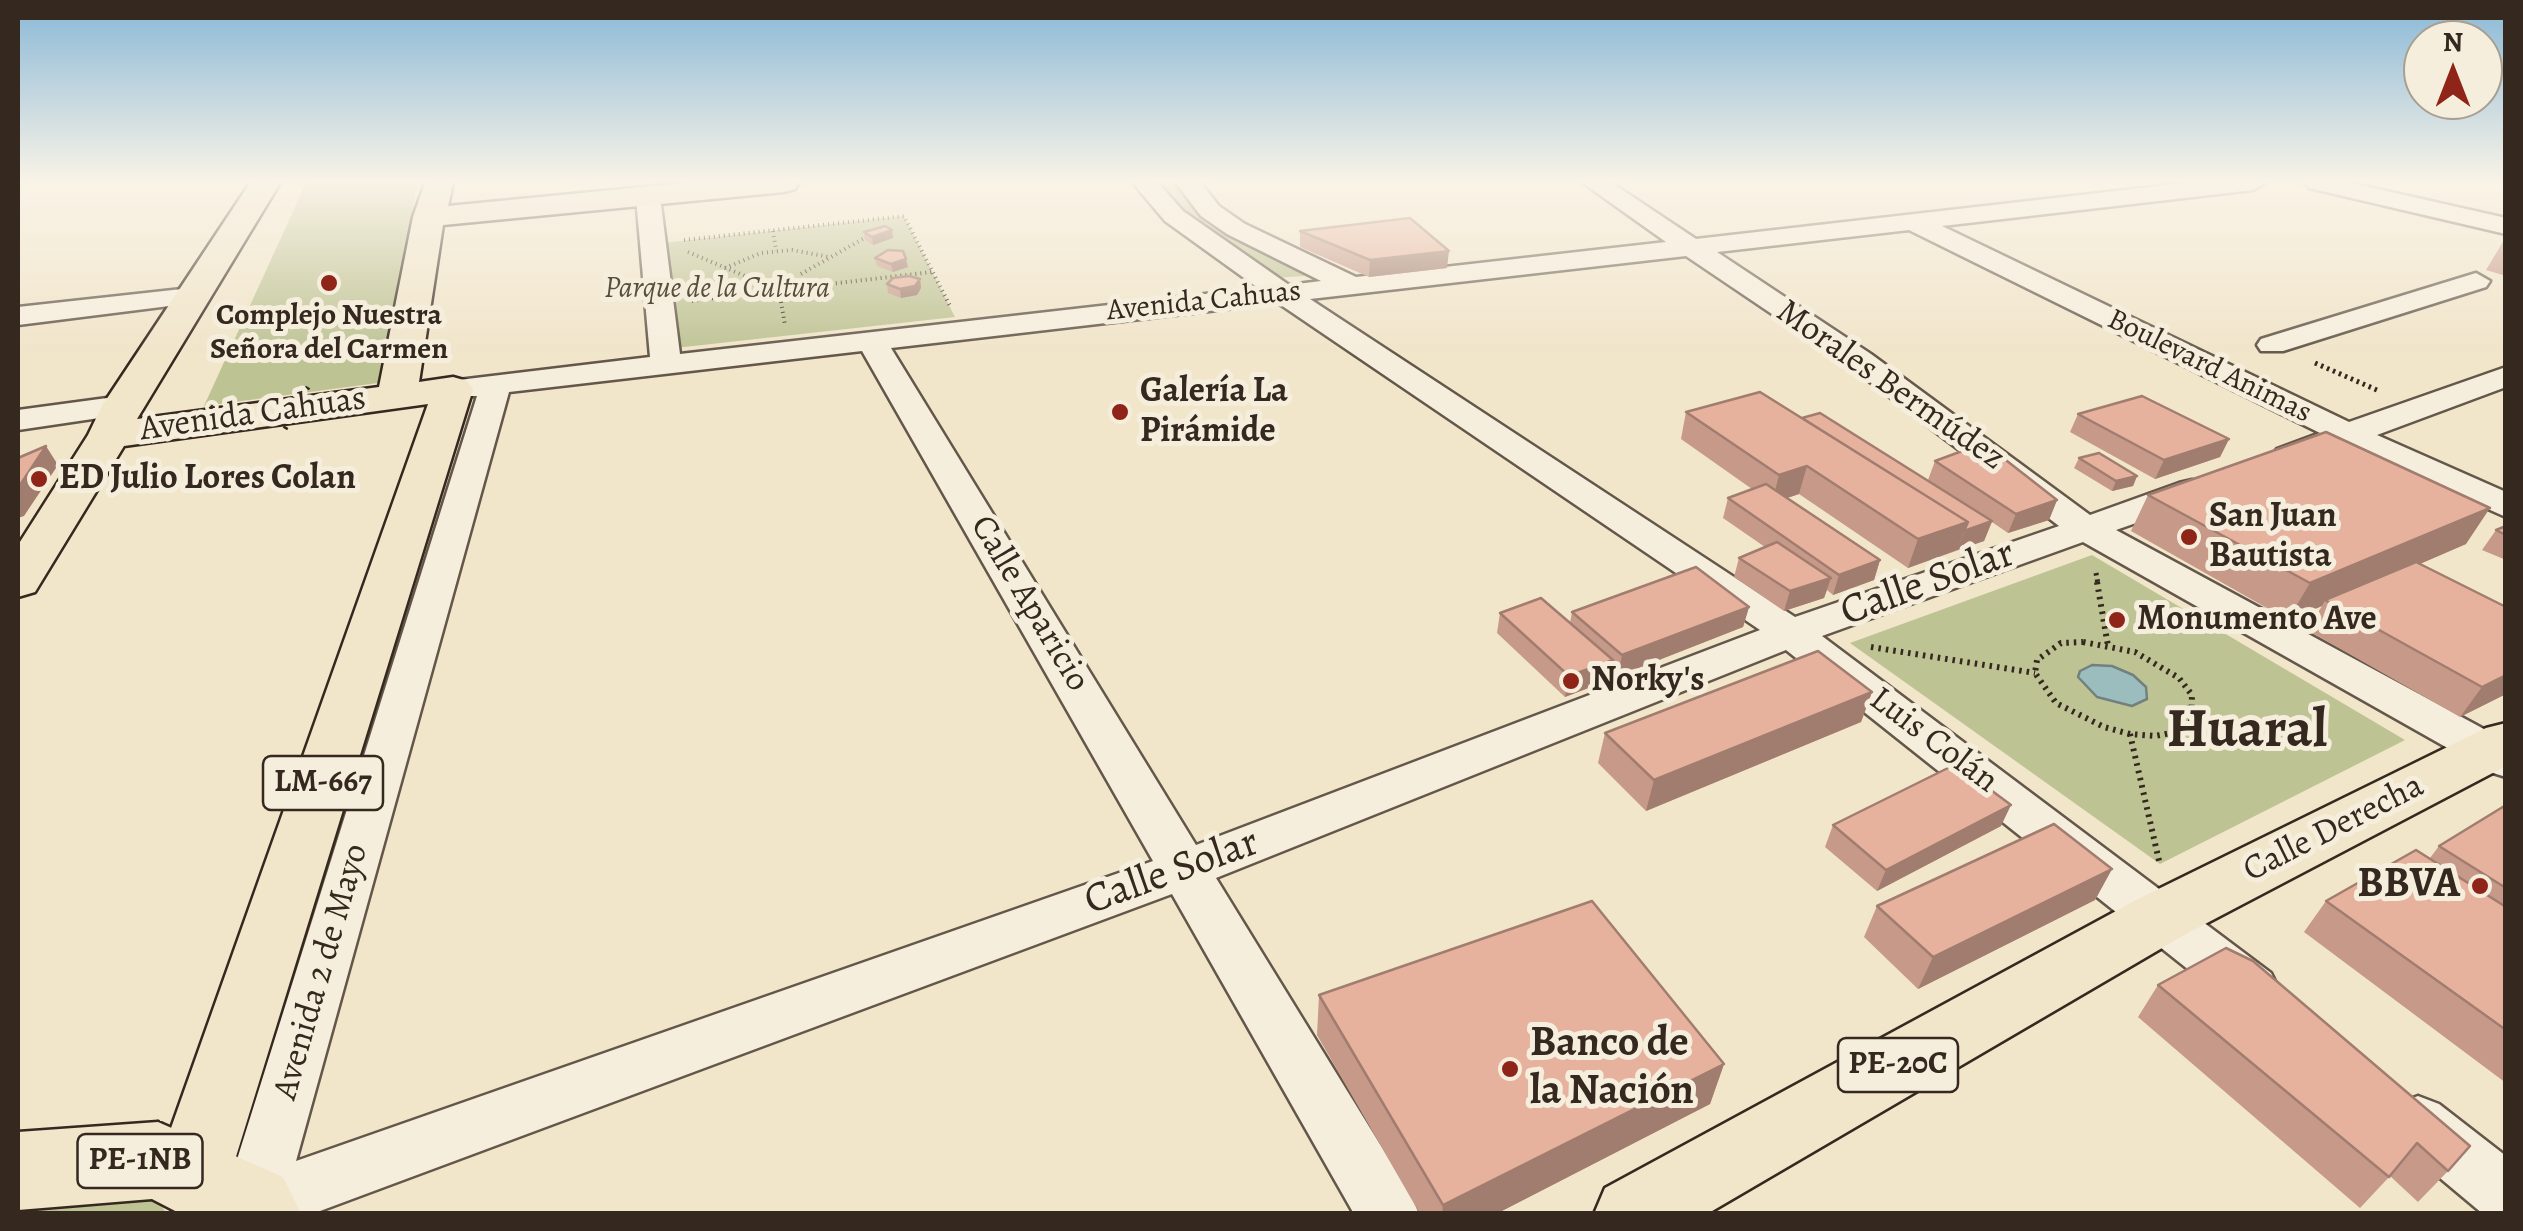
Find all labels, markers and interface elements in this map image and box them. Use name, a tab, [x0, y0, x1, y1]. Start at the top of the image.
north arrow	[2403, 20, 2503, 120]
text: N	[2443, 23, 2463, 61]
marker: Complejo Nuestra Señora del Carmen	[318, 272, 340, 294]
park label: Parque de la Cultura	[604, 272, 830, 308]
street label: Avenida Cahuas	[1105, 274, 1303, 330]
street label: Morales Bermúdez	[1768, 292, 2012, 480]
place label: Complejo Nuestra Señora del Carmen	[210, 299, 448, 370]
street label: Boulevard Animas	[2101, 302, 2317, 432]
place label: Galería La Pirámide	[1140, 371, 1288, 453]
street label: Avenida Cahuas	[137, 378, 369, 452]
marker: Galería La Pirámide	[1109, 401, 1131, 423]
place label: ED Julio Lores Colan	[59, 458, 356, 500]
marker: ED Julio Lores Colan	[28, 468, 50, 490]
place label: San Juan Bautista	[2209, 496, 2337, 578]
street label: Calle Aparicio	[960, 508, 1098, 700]
marker: San Juan Bautista	[2178, 526, 2200, 548]
street label: Calle Solar	[1834, 529, 2022, 639]
place label: Monumento Ave	[2137, 599, 2377, 641]
marker: Monumento Ave	[2106, 609, 2128, 631]
place label: Norky's	[1591, 660, 1704, 702]
marker: Norky's	[1560, 670, 1582, 692]
street label: Luis Colán	[1860, 679, 2006, 803]
district label: Huaral	[2167, 699, 2327, 765]
road number: LM-667	[263, 756, 383, 810]
street label: Calle Derecha	[2237, 766, 2431, 892]
street label: Calle Solar	[1078, 818, 1266, 928]
street label: Avenida 2 de Mayo	[265, 839, 379, 1105]
place label: BBVA	[2357, 861, 2460, 911]
marker: BBVA	[2469, 875, 2491, 897]
place label: Banco de la Nación	[1530, 1020, 1694, 1118]
road number: PE-20C	[1838, 1038, 1958, 1092]
marker: Banco de la Nación	[1499, 1058, 1521, 1080]
road number: PE-1NB	[78, 1134, 202, 1188]

